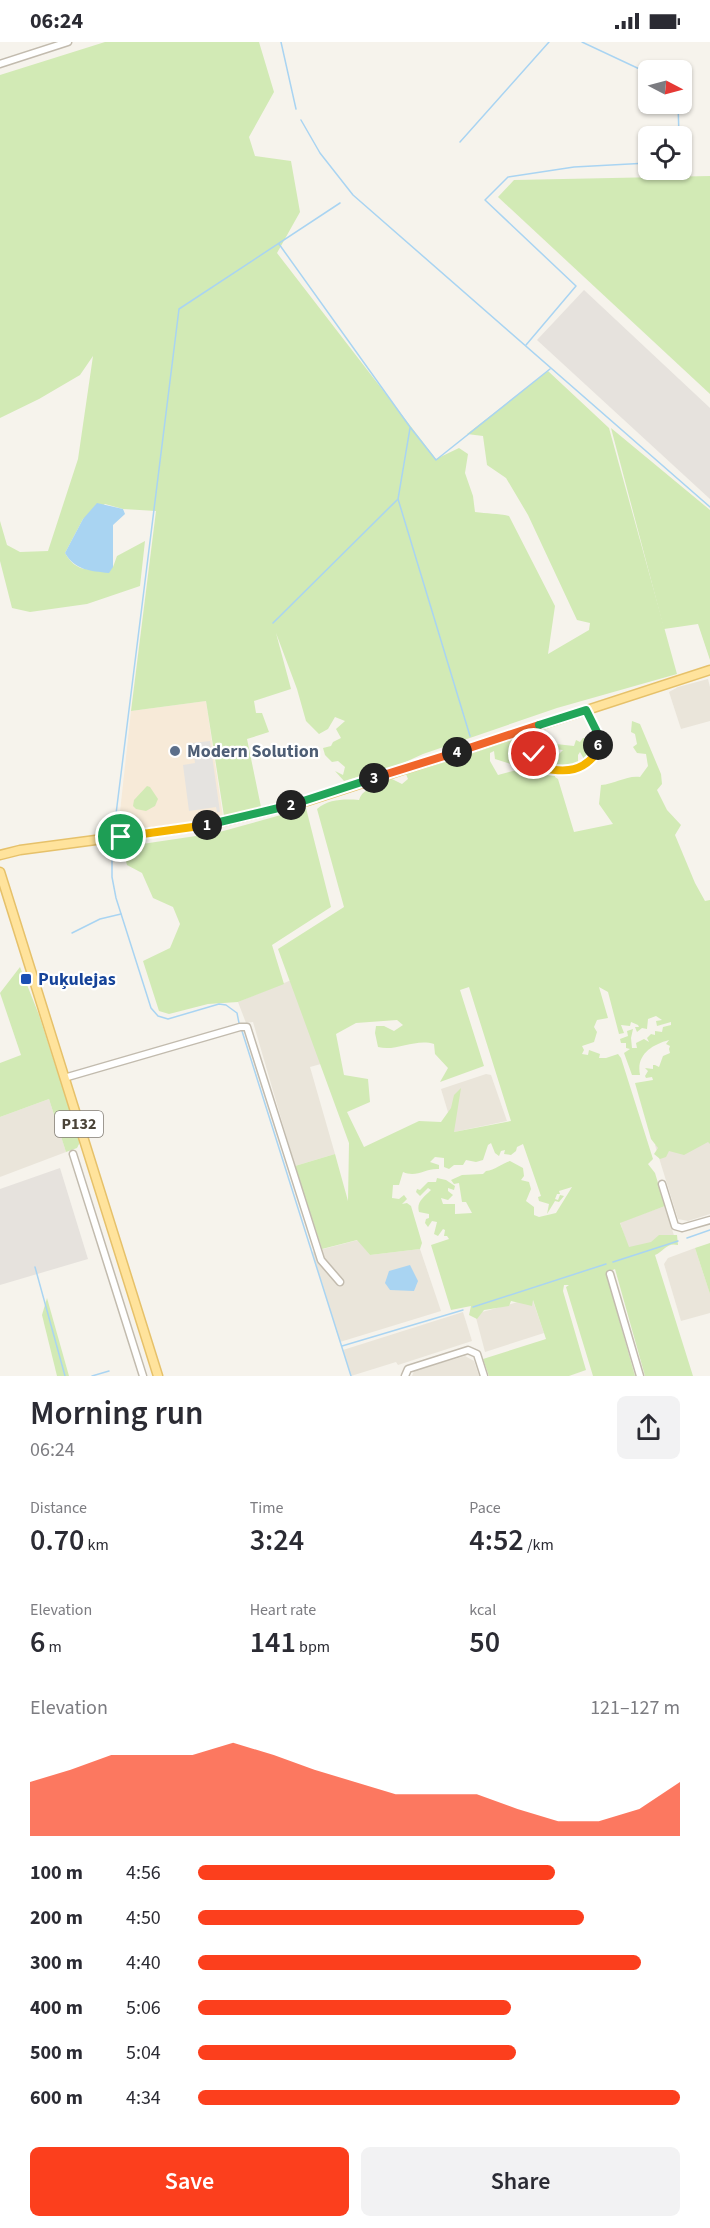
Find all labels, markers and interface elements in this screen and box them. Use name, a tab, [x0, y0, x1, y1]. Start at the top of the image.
text: 06:24	[30, 5, 83, 37]
north arrow	[638, 60, 692, 114]
map controls	[638, 60, 692, 180]
button: locate	[638, 126, 692, 180]
pin	[508, 728, 559, 779]
pin: 6	[583, 730, 613, 760]
text: 6	[594, 734, 602, 756]
pin: 4	[442, 737, 472, 767]
icon: check	[517, 737, 550, 770]
place label: Modern Solution	[187, 739, 319, 764]
text: 4	[453, 741, 461, 763]
marker: Modern Solution	[168, 744, 182, 758]
pin: 3	[359, 763, 389, 793]
text: 3	[370, 767, 378, 789]
pin: 2	[276, 790, 306, 820]
text: 2	[287, 794, 295, 816]
pin: 1	[192, 810, 222, 840]
pin	[95, 811, 146, 862]
text: 1	[203, 814, 211, 836]
icon: arrive	[104, 820, 137, 853]
place label: Puķulejas	[38, 967, 116, 992]
marker: Puķulejas	[19, 972, 33, 986]
road number: P132	[55, 1111, 103, 1137]
text: Morning run	[30, 1390, 204, 1437]
button: share	[617, 1396, 680, 1459]
text: 06:24	[30, 1436, 75, 1464]
text: Distance	[30, 1497, 87, 1519]
text: Time	[250, 1497, 283, 1519]
text: Pace	[469, 1497, 501, 1519]
text: 0.70	[30, 1519, 84, 1562]
text: 3:24	[250, 1519, 304, 1562]
text: 4:52	[469, 1519, 524, 1562]
text: km	[84, 1534, 109, 1556]
text: /km	[524, 1534, 554, 1556]
text: Elevation	[30, 1599, 92, 1621]
text: Heart rate	[250, 1599, 316, 1621]
text: kcal	[469, 1599, 496, 1621]
text: 6	[30, 1621, 45, 1664]
text: 141	[250, 1621, 296, 1664]
text: 50	[469, 1621, 500, 1664]
text: m	[45, 1636, 62, 1658]
text: bpm	[296, 1636, 330, 1658]
text: Elevation	[30, 1694, 108, 1722]
text: 121–127 m	[590, 1694, 680, 1722]
text: 100 m	[30, 1859, 83, 1887]
text: 4:56	[126, 1859, 161, 1887]
text: 200 m	[30, 1904, 83, 1932]
text: 4:50	[126, 1904, 161, 1932]
text: 300 m	[30, 1949, 83, 1977]
text: 4:40	[126, 1949, 161, 1977]
text: 400 m	[30, 1994, 83, 2022]
text: 5:06	[126, 1994, 161, 2022]
text: 500 m	[30, 2039, 83, 2067]
text: 5:04	[126, 2039, 161, 2067]
text: 600 m	[30, 2084, 83, 2112]
text: 4:34	[126, 2084, 161, 2112]
button: Save	[30, 2147, 349, 2216]
button: Share	[361, 2147, 680, 2216]

